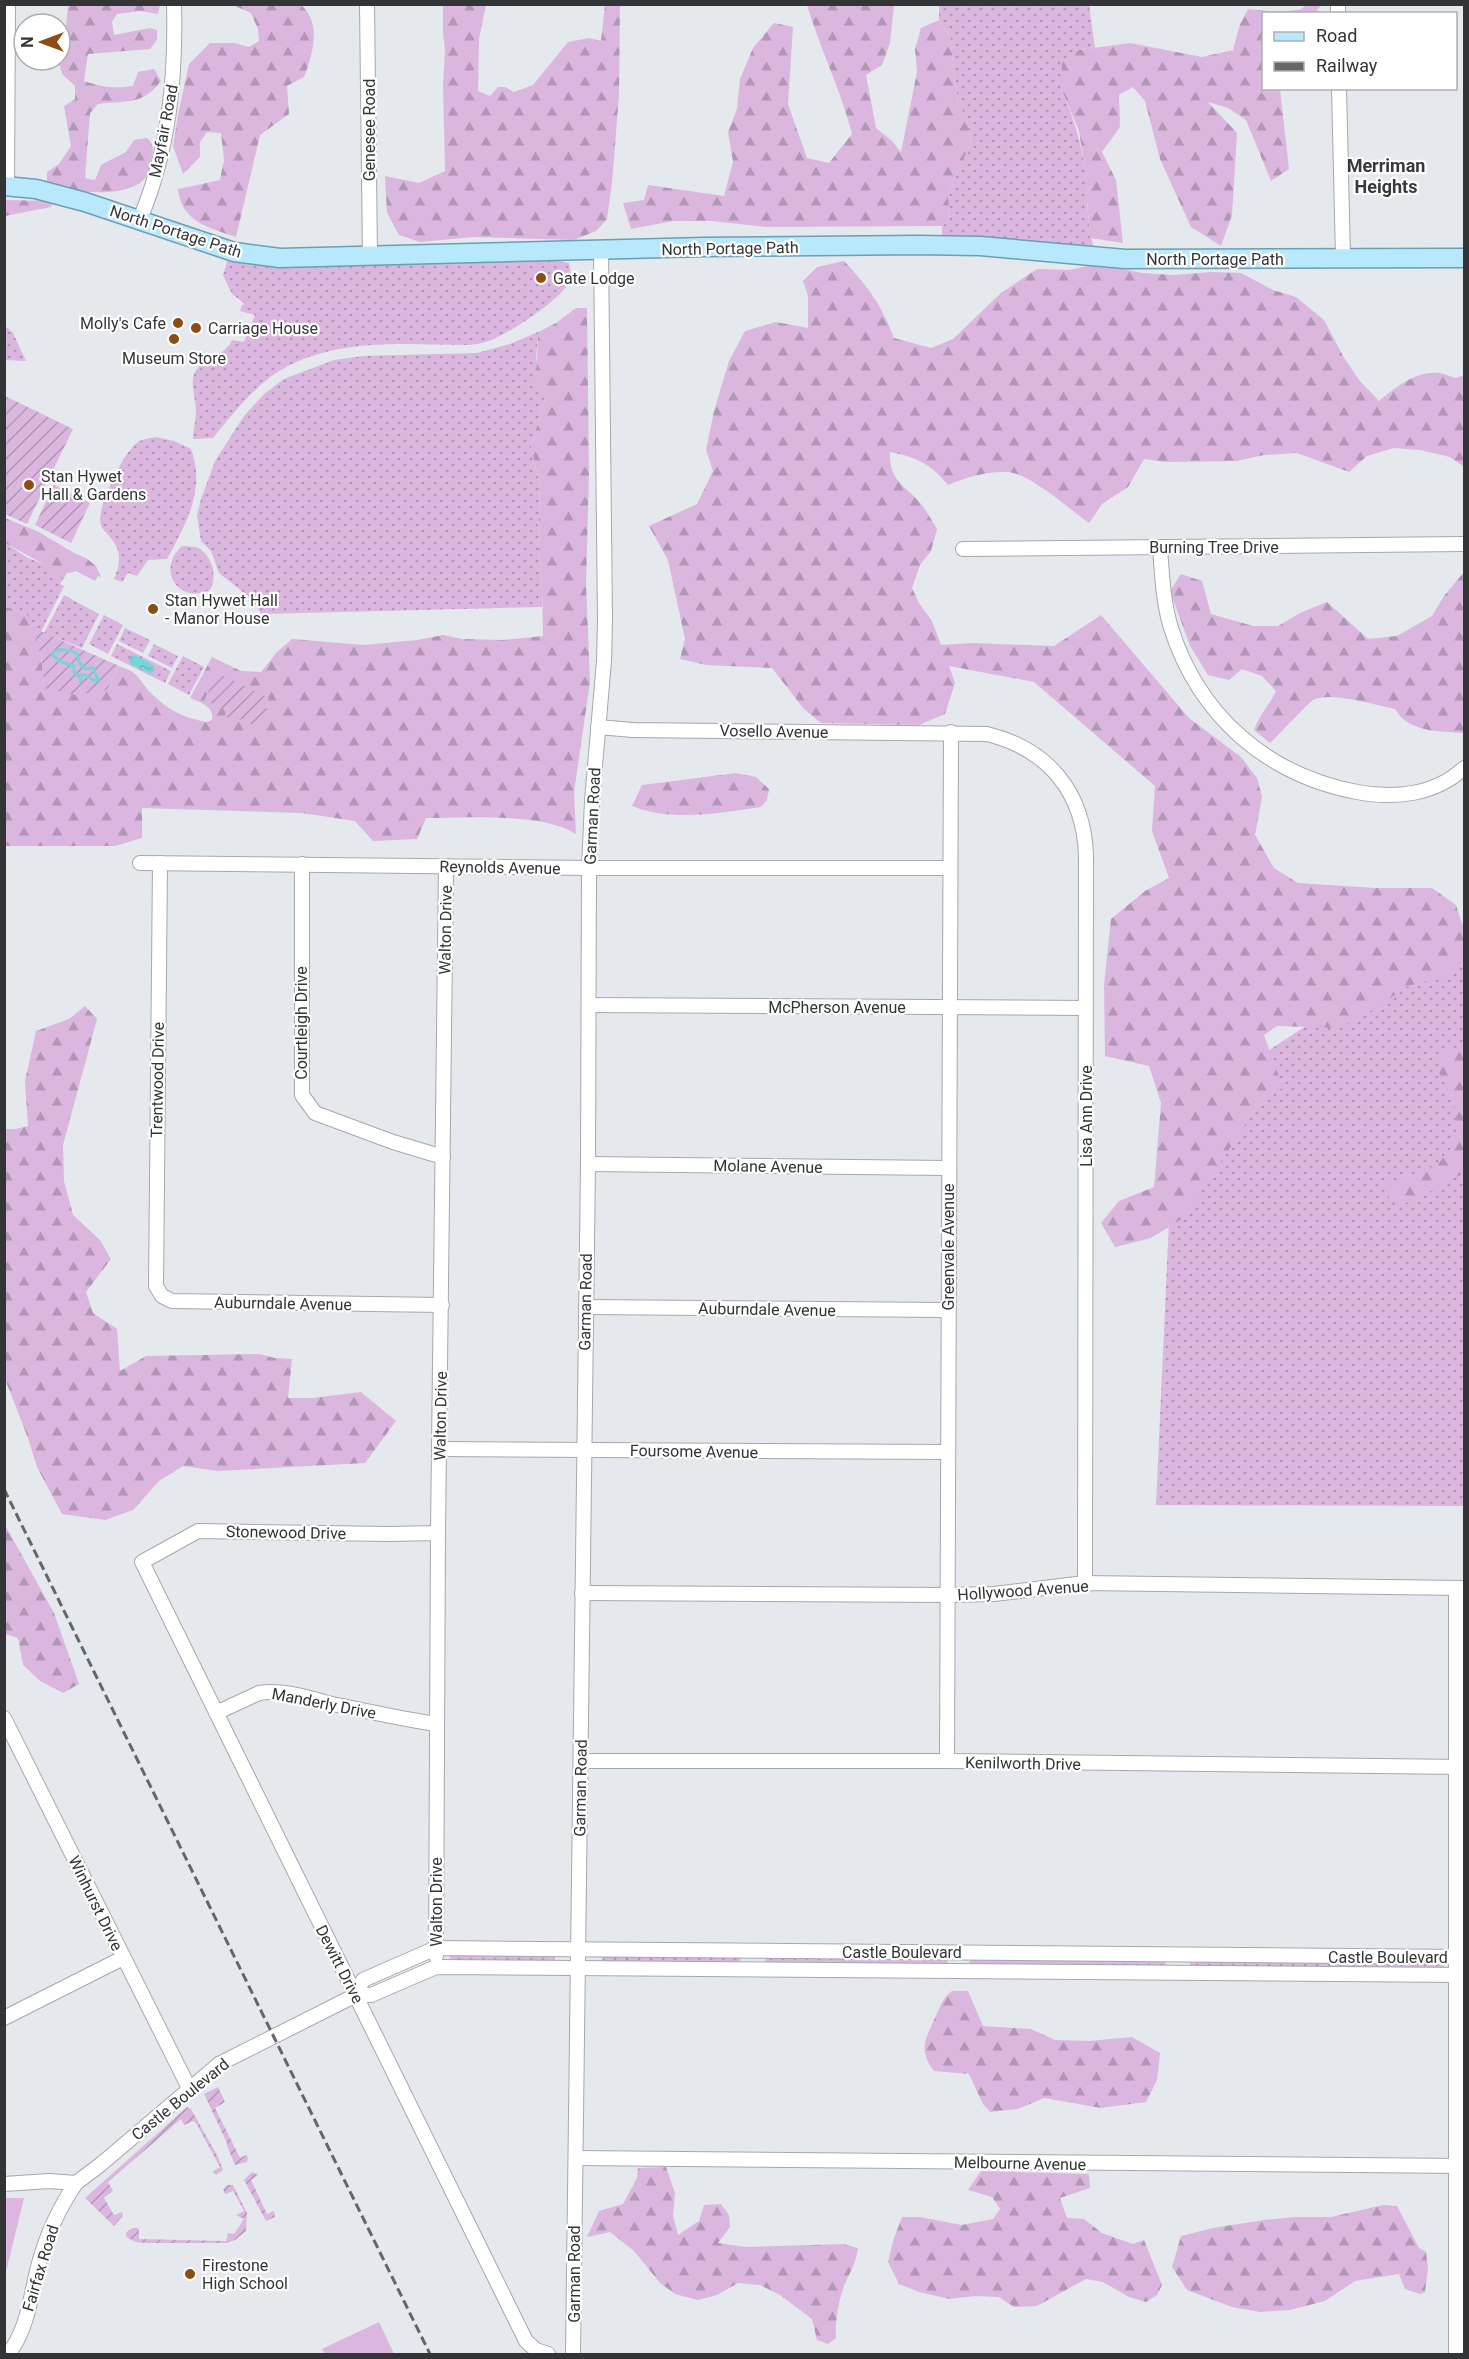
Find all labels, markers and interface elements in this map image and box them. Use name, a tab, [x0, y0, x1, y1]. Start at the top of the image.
north arrow	[12, 12, 72, 72]
legend	[1262, 12, 1457, 90]
text: Road	[1316, 25, 1357, 46]
text: N	[18, 36, 37, 48]
text: Railway	[1316, 55, 1378, 76]
street label: Genesee Road	[360, 79, 379, 181]
street label: Mayfair Road	[145, 83, 182, 179]
district label: Merriman Heights	[1347, 155, 1425, 197]
street label: North Portage Path	[108, 201, 244, 262]
street label: North Portage Path	[661, 238, 799, 259]
street label: North Portage Path	[1146, 250, 1284, 269]
place label: Gate Lodge	[553, 269, 635, 288]
marker: Gate Lodge	[534, 271, 548, 285]
place label: Molly's Cafe	[80, 314, 166, 333]
marker: Molly's Cafe	[171, 316, 185, 330]
place label: Carriage House	[208, 319, 318, 338]
marker: Carriage House	[189, 321, 203, 335]
marker: Museum Store	[167, 332, 181, 346]
place label: Museum Store	[122, 349, 226, 368]
place label: Stan Hywet Hall & Gardens	[41, 467, 146, 504]
marker: Stan Hywet Hall & Gardens	[22, 478, 36, 492]
street label: Burning Tree Drive	[1149, 538, 1279, 557]
place label: Stan Hywet Hall - Manor House	[165, 591, 278, 628]
marker: Stan Hywet Hall - Manor House	[146, 602, 160, 616]
street label: Vosello Avenue	[719, 721, 829, 742]
street label: Garman Road	[580, 767, 605, 865]
street label: Reynolds Avenue	[439, 857, 561, 878]
street label: Walton Drive	[435, 885, 456, 975]
street label: Courtleigh Drive	[292, 966, 311, 1080]
street label: McPherson Avenue	[768, 998, 906, 1017]
street label: Trentwood Drive	[147, 1022, 168, 1138]
street label: Lisa Ann Drive	[1077, 1065, 1096, 1167]
street label: Molane Avenue	[713, 1156, 823, 1177]
street label: Greenvale Avenue	[939, 1184, 958, 1310]
street label: Garman Road	[575, 1253, 596, 1351]
street label: Auburndale Avenue	[214, 1293, 352, 1314]
street label: Auburndale Avenue	[698, 1299, 836, 1320]
street label: Walton Drive	[430, 1371, 451, 1461]
street label: Foursome Avenue	[630, 1441, 758, 1462]
street label: Stonewood Drive	[226, 1522, 346, 1543]
street label: Hollywood Avenue	[957, 1576, 1089, 1605]
street label: Manderly Drive	[270, 1684, 378, 1723]
street label: Garman Road	[570, 1739, 591, 1837]
street label: Kenilworth Drive	[965, 1753, 1081, 1774]
street label: Winhurst Drive	[64, 1853, 127, 1954]
street label: Walton Drive	[427, 1857, 446, 1947]
street label: Dewitt Drive	[312, 1922, 367, 2007]
street label: Castle Boulevard	[842, 1943, 962, 1962]
street label: Castle Boulevard	[1328, 1948, 1448, 1967]
street label: Castle Boulevard	[128, 2054, 233, 2144]
street label: Melbourne Avenue	[954, 2153, 1086, 2174]
street label: Fairfax Road	[18, 2223, 63, 2314]
street label: Garman Road	[565, 2225, 584, 2323]
place label: Firestone High School	[202, 2256, 288, 2293]
marker: Firestone High School	[183, 2267, 197, 2281]

